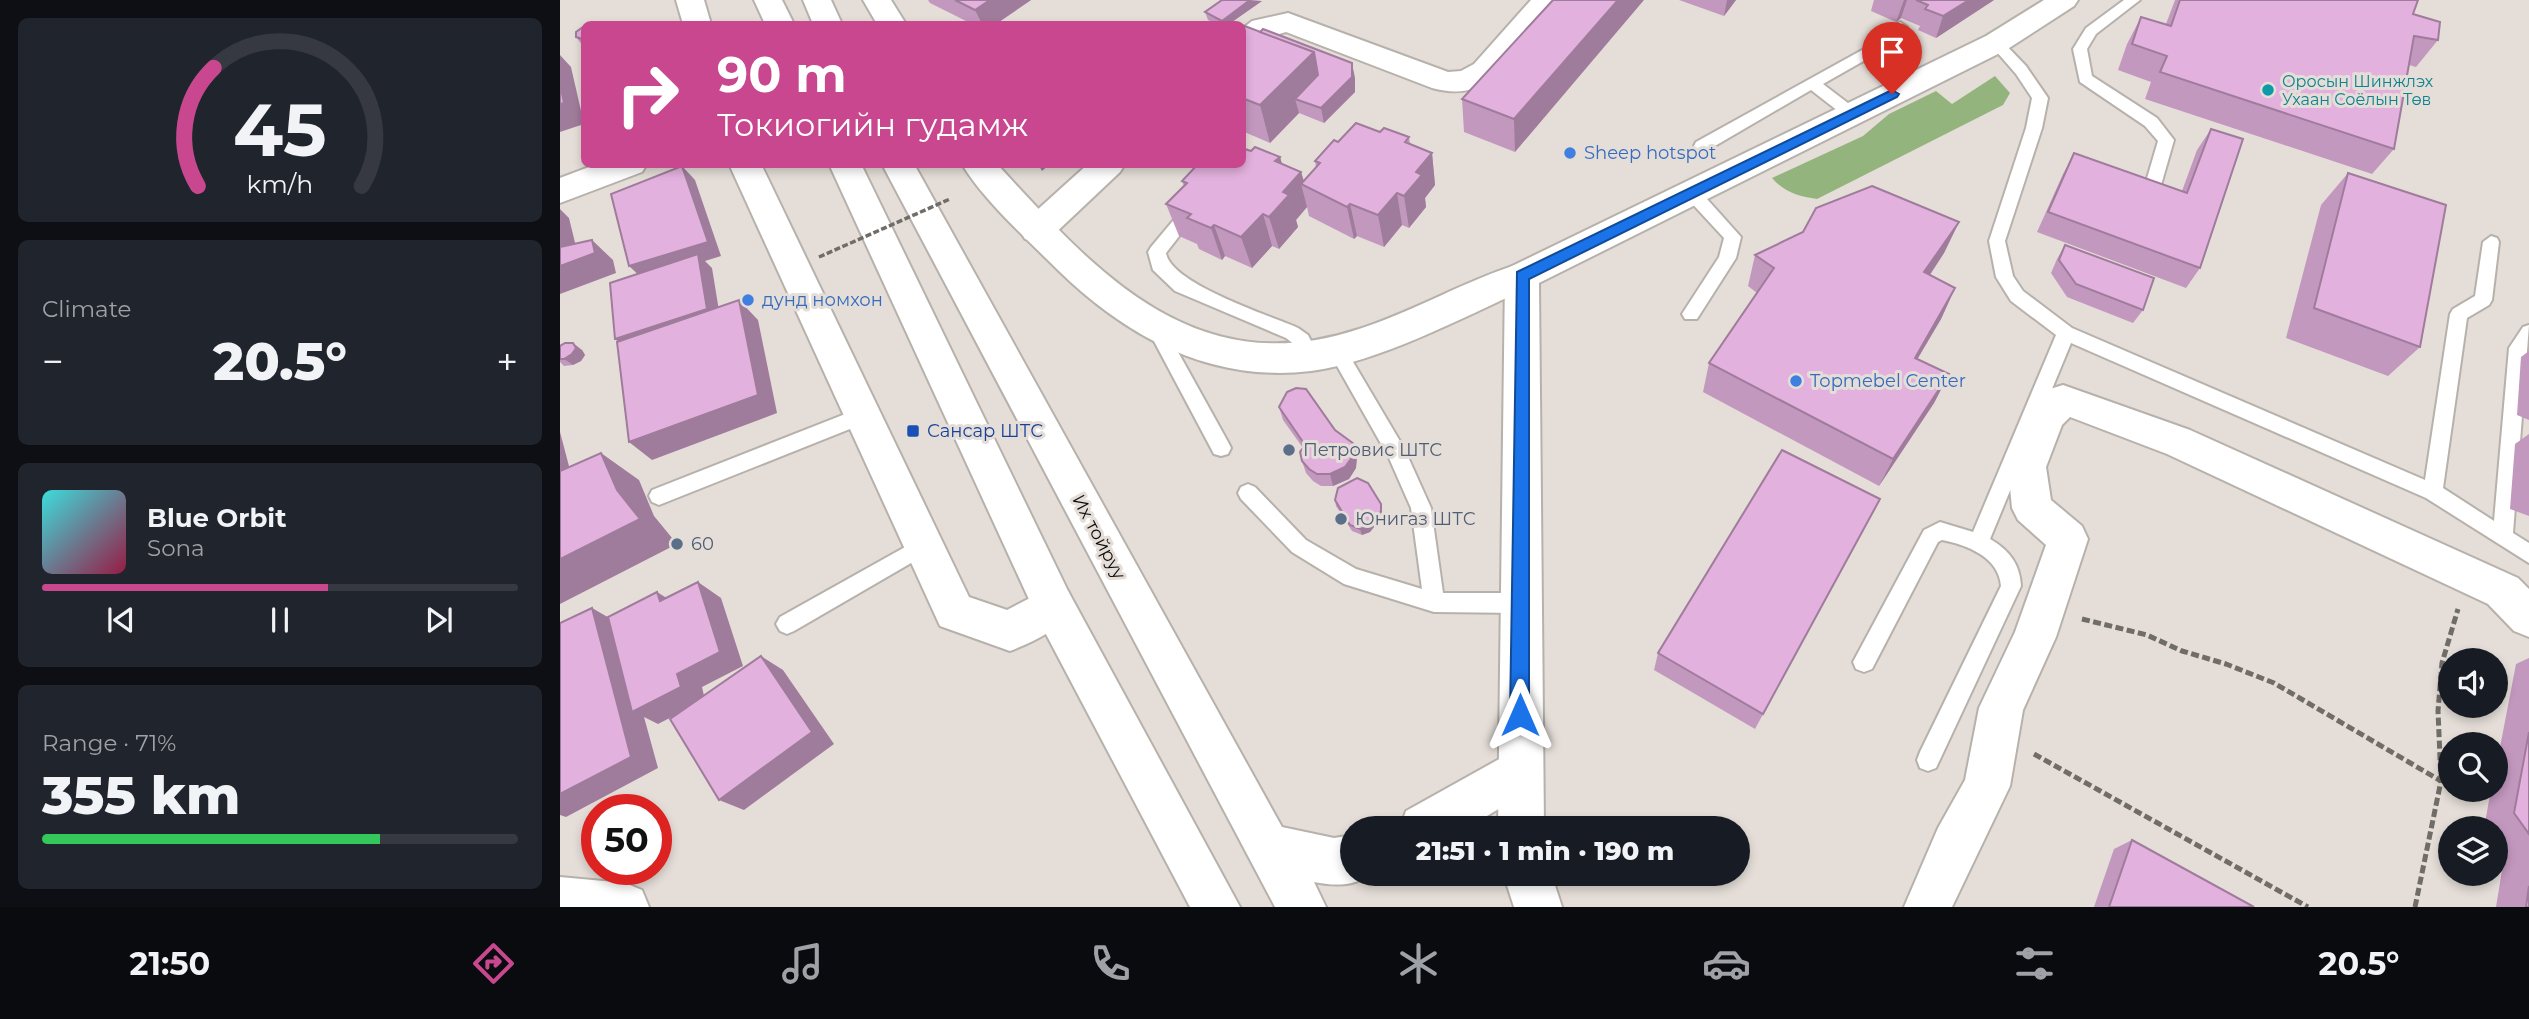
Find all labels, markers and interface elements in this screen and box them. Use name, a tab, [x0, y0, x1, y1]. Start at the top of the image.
pin	[1862, 22, 1922, 94]
icon: arrive	[1873, 33, 1911, 71]
text: 90 m	[717, 45, 847, 104]
icon: right	[602, 49, 693, 140]
place label: Оросын Шинжлэх Ухаан Соёлын Төв	[2282, 72, 2434, 109]
marker: Оросын Шинжлэх Ухаан Соёлын Төв	[2260, 82, 2276, 98]
text: 45	[233, 87, 327, 175]
text: Токиогийн гудамж	[717, 105, 1028, 144]
place label: Sheep hotspot	[1584, 142, 1716, 164]
marker: Sheep hotspot	[1562, 145, 1578, 161]
text: km/h	[247, 169, 313, 199]
place label: дунд номхон	[762, 289, 883, 311]
marker: дунд номхон	[740, 292, 756, 308]
text: Climate	[42, 295, 131, 323]
text: 20.5°	[213, 330, 347, 393]
text: −	[42, 338, 64, 385]
text: +	[496, 338, 518, 385]
place label: Topmebel Center	[1810, 370, 1966, 392]
marker: Topmebel Center	[1788, 373, 1804, 389]
place label: Сансар ШТС	[927, 420, 1043, 442]
marker: Сансар ШТС	[905, 423, 921, 439]
place label: Петровис ШТС	[1303, 439, 1442, 461]
marker: Петровис ШТС	[1281, 442, 1297, 458]
street label: Их тойруу	[1067, 491, 1131, 583]
text: Blue Orbit	[147, 502, 286, 534]
place label: Юнигаз ШТС	[1355, 508, 1476, 530]
marker: Юнигаз ШТС	[1333, 511, 1349, 527]
place label: 60	[691, 533, 714, 555]
text: Sona	[147, 534, 205, 562]
marker: 60	[669, 536, 685, 552]
icon: previous	[102, 601, 140, 639]
icon: pause	[261, 601, 299, 639]
icon: next	[420, 601, 458, 639]
map controls	[2438, 648, 2508, 886]
button: sound	[2438, 648, 2508, 718]
position arrow	[1483, 678, 1557, 752]
text: Range · 71%	[42, 729, 176, 757]
button: search	[2438, 732, 2508, 802]
text: 355 km	[42, 764, 240, 827]
speed limit sign: 50	[581, 794, 672, 885]
button: layers	[2438, 816, 2508, 886]
text: 21:51 · 1 min · 190 m	[1416, 835, 1674, 867]
icon: directions	[469, 939, 518, 988]
icon: music	[778, 939, 827, 988]
icon: phone	[1086, 939, 1135, 988]
icon: climate	[1394, 939, 1443, 988]
icon: car	[1702, 939, 1751, 988]
icon: filters	[2010, 939, 2059, 988]
text: 21:50	[130, 944, 210, 983]
text: 20.5°	[2319, 944, 2399, 983]

